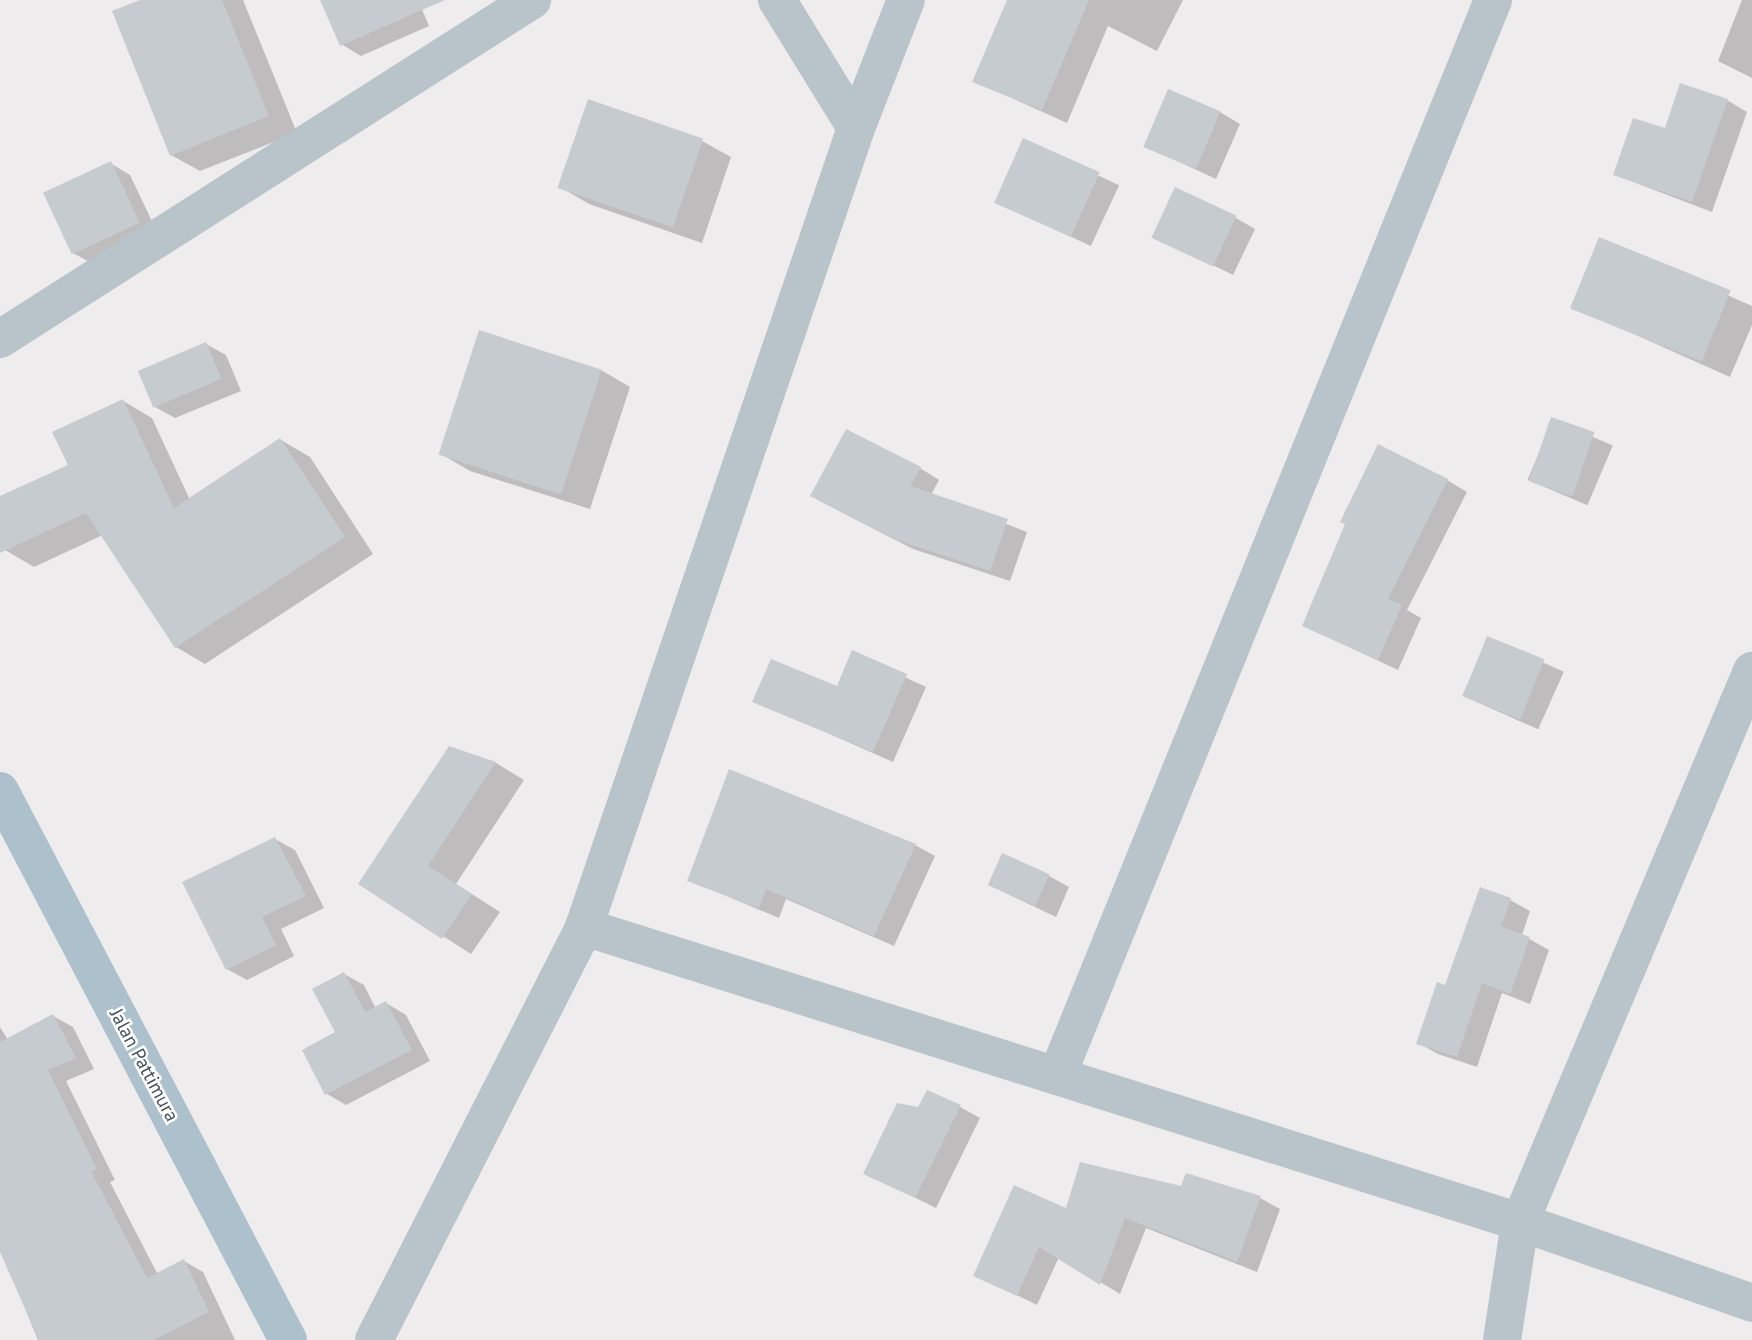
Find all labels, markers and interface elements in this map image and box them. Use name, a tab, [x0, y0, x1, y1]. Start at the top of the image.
street label: Jalan Pattimura	[105, 1005, 183, 1125]

